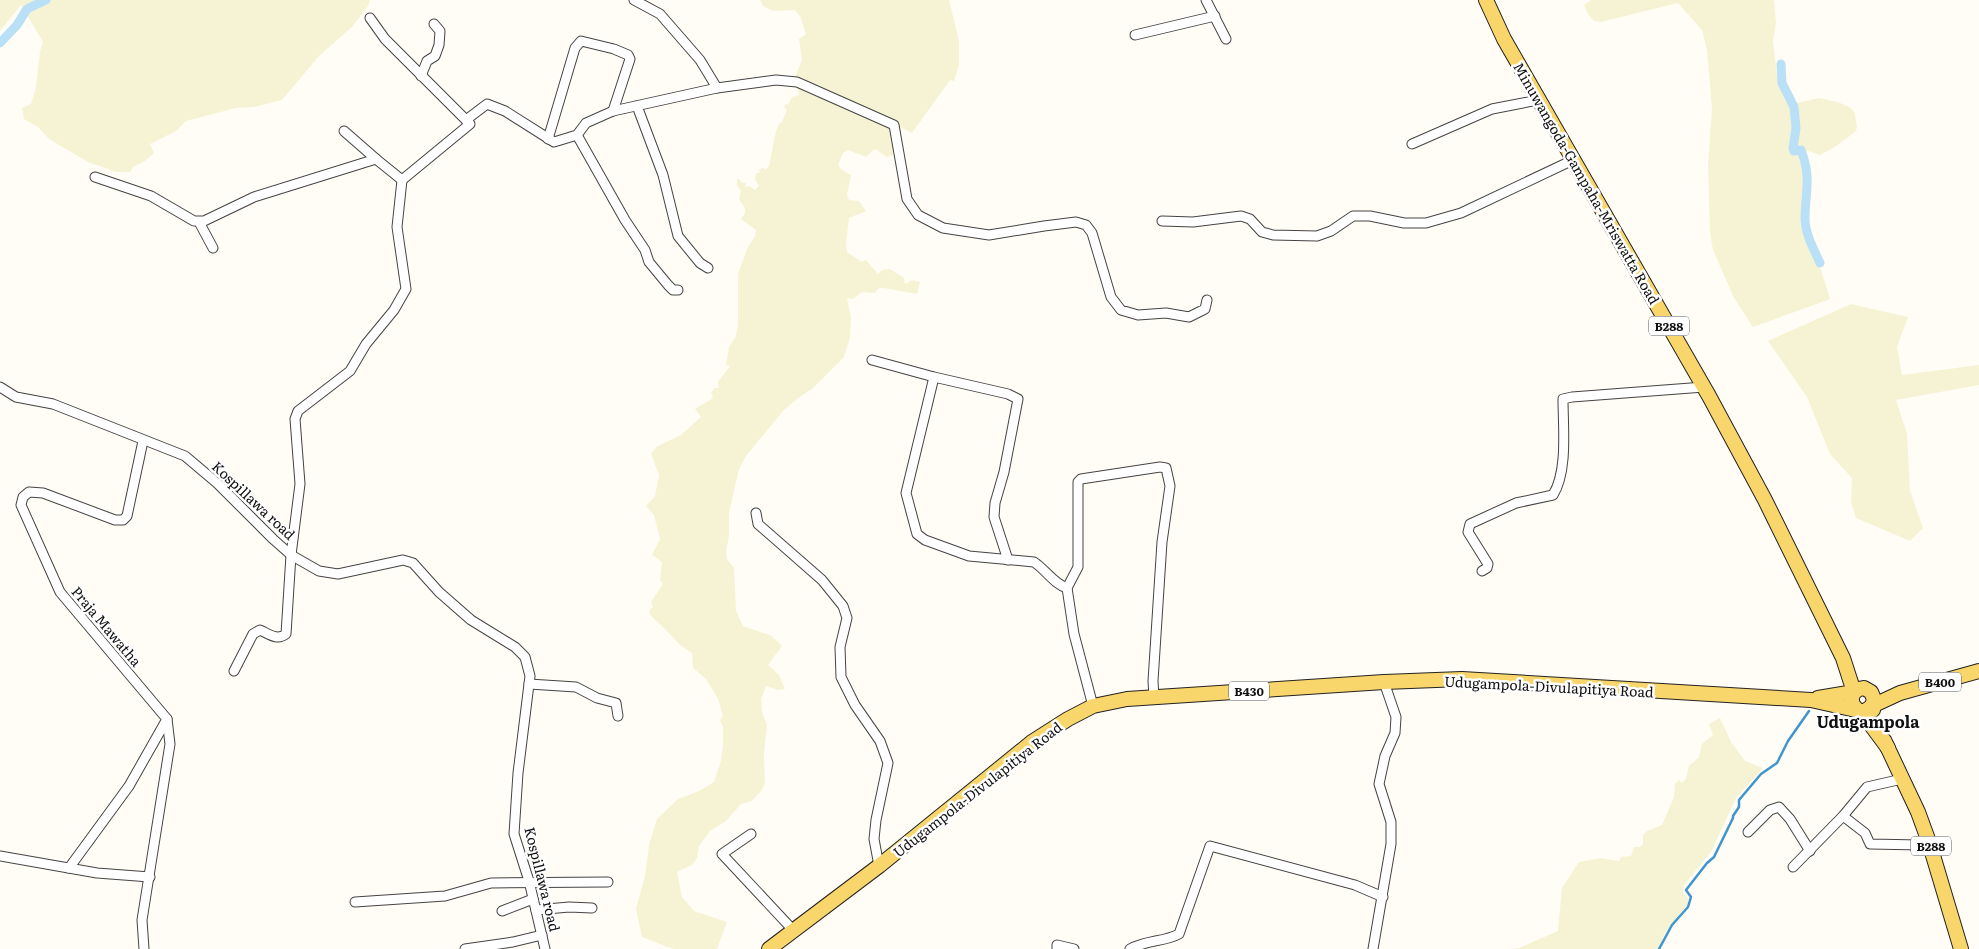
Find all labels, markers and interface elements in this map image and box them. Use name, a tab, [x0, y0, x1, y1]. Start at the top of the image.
street label: Minuwangoda-Gampaha-Mriswatta Road	[1509, 58, 1665, 308]
road number: B288	[1649, 316, 1689, 336]
street label: Kospillawa road	[208, 456, 300, 544]
street label: Praja Mawatha	[67, 582, 147, 671]
street label: Udugampola-Divulapitiya Road	[1444, 671, 1655, 701]
road number: B400	[1919, 672, 1961, 692]
road number: B430	[1229, 681, 1269, 700]
district label: Udugampola	[1816, 709, 1920, 733]
street label: Udugampola-Divulapitiya Road	[888, 716, 1066, 861]
street label: Kospillawa road	[520, 825, 566, 934]
road number: B288	[1911, 836, 1951, 856]

